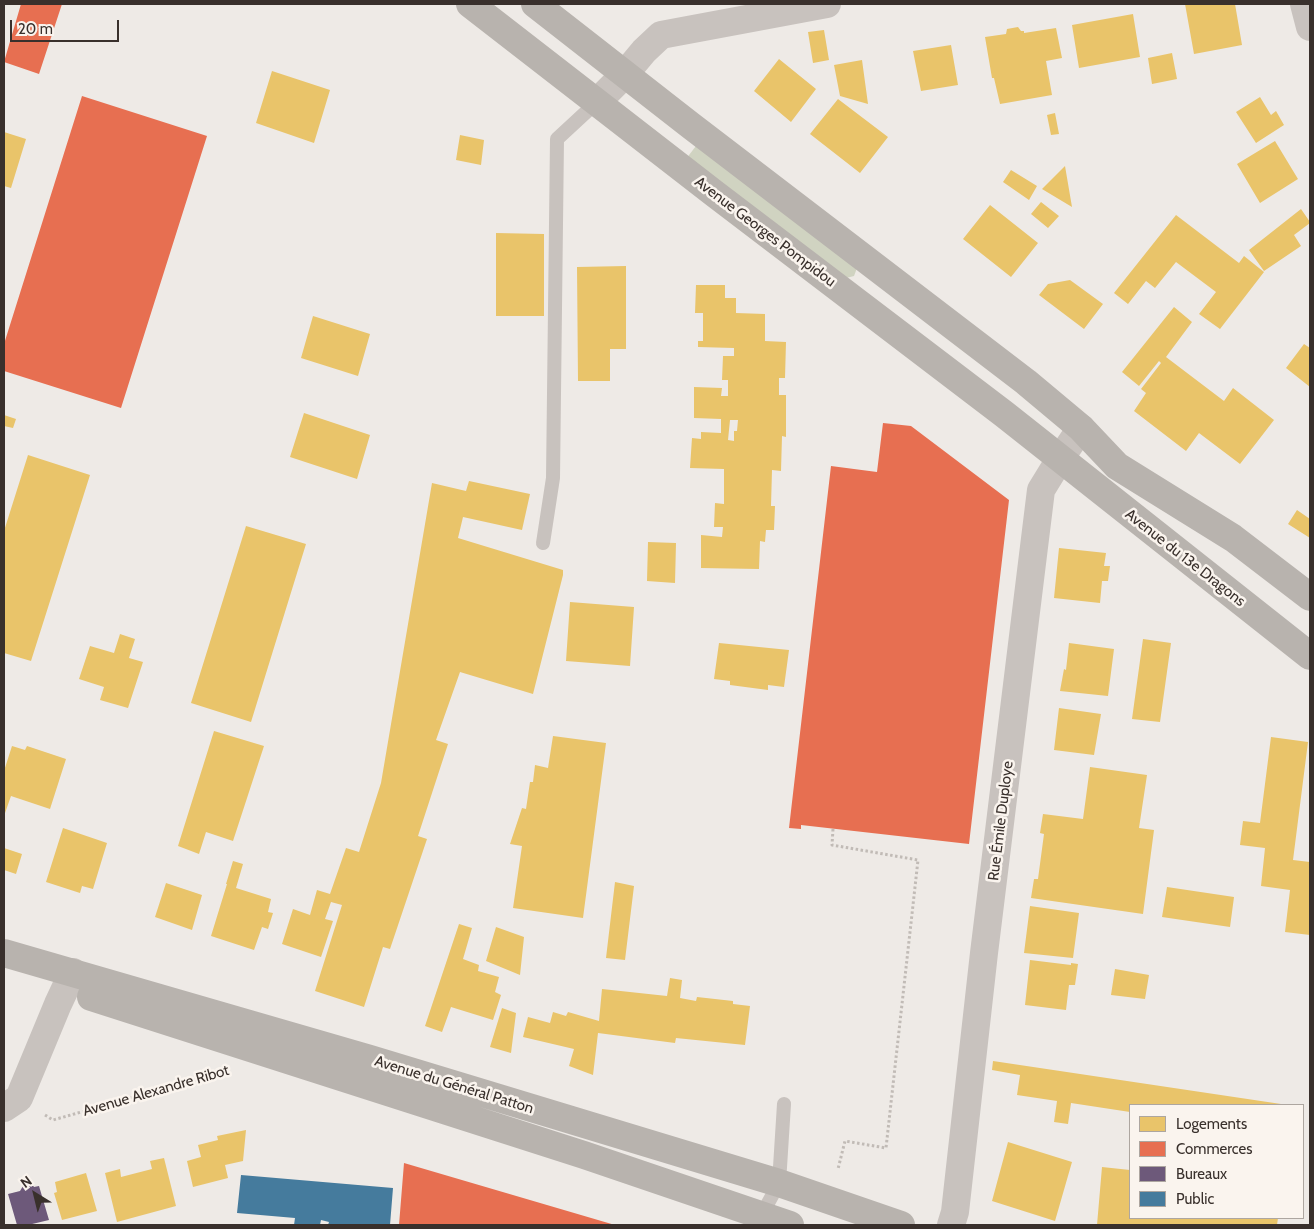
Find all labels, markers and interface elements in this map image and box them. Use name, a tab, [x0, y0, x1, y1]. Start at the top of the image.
scale bar	[12, 10, 121, 42]
text: 20 m	[18, 20, 53, 38]
street label: Avenue Georges Pompidou	[691, 173, 839, 291]
street label: Avenue du 13e Dragons	[1121, 505, 1249, 611]
street label: Rue Émile Duploye	[985, 760, 1017, 882]
street label: Avenue du Général Patton	[372, 1052, 536, 1118]
street label: Avenue Alexandre Ribot	[81, 1061, 231, 1121]
legend	[1129, 1104, 1304, 1219]
text: Logements	[1176, 1115, 1247, 1133]
text: Commerces	[1176, 1140, 1252, 1158]
text: Bureaux	[1176, 1165, 1227, 1183]
north arrow	[10, 1169, 60, 1219]
text: N	[17, 1172, 35, 1192]
text: Public	[1176, 1190, 1214, 1208]

